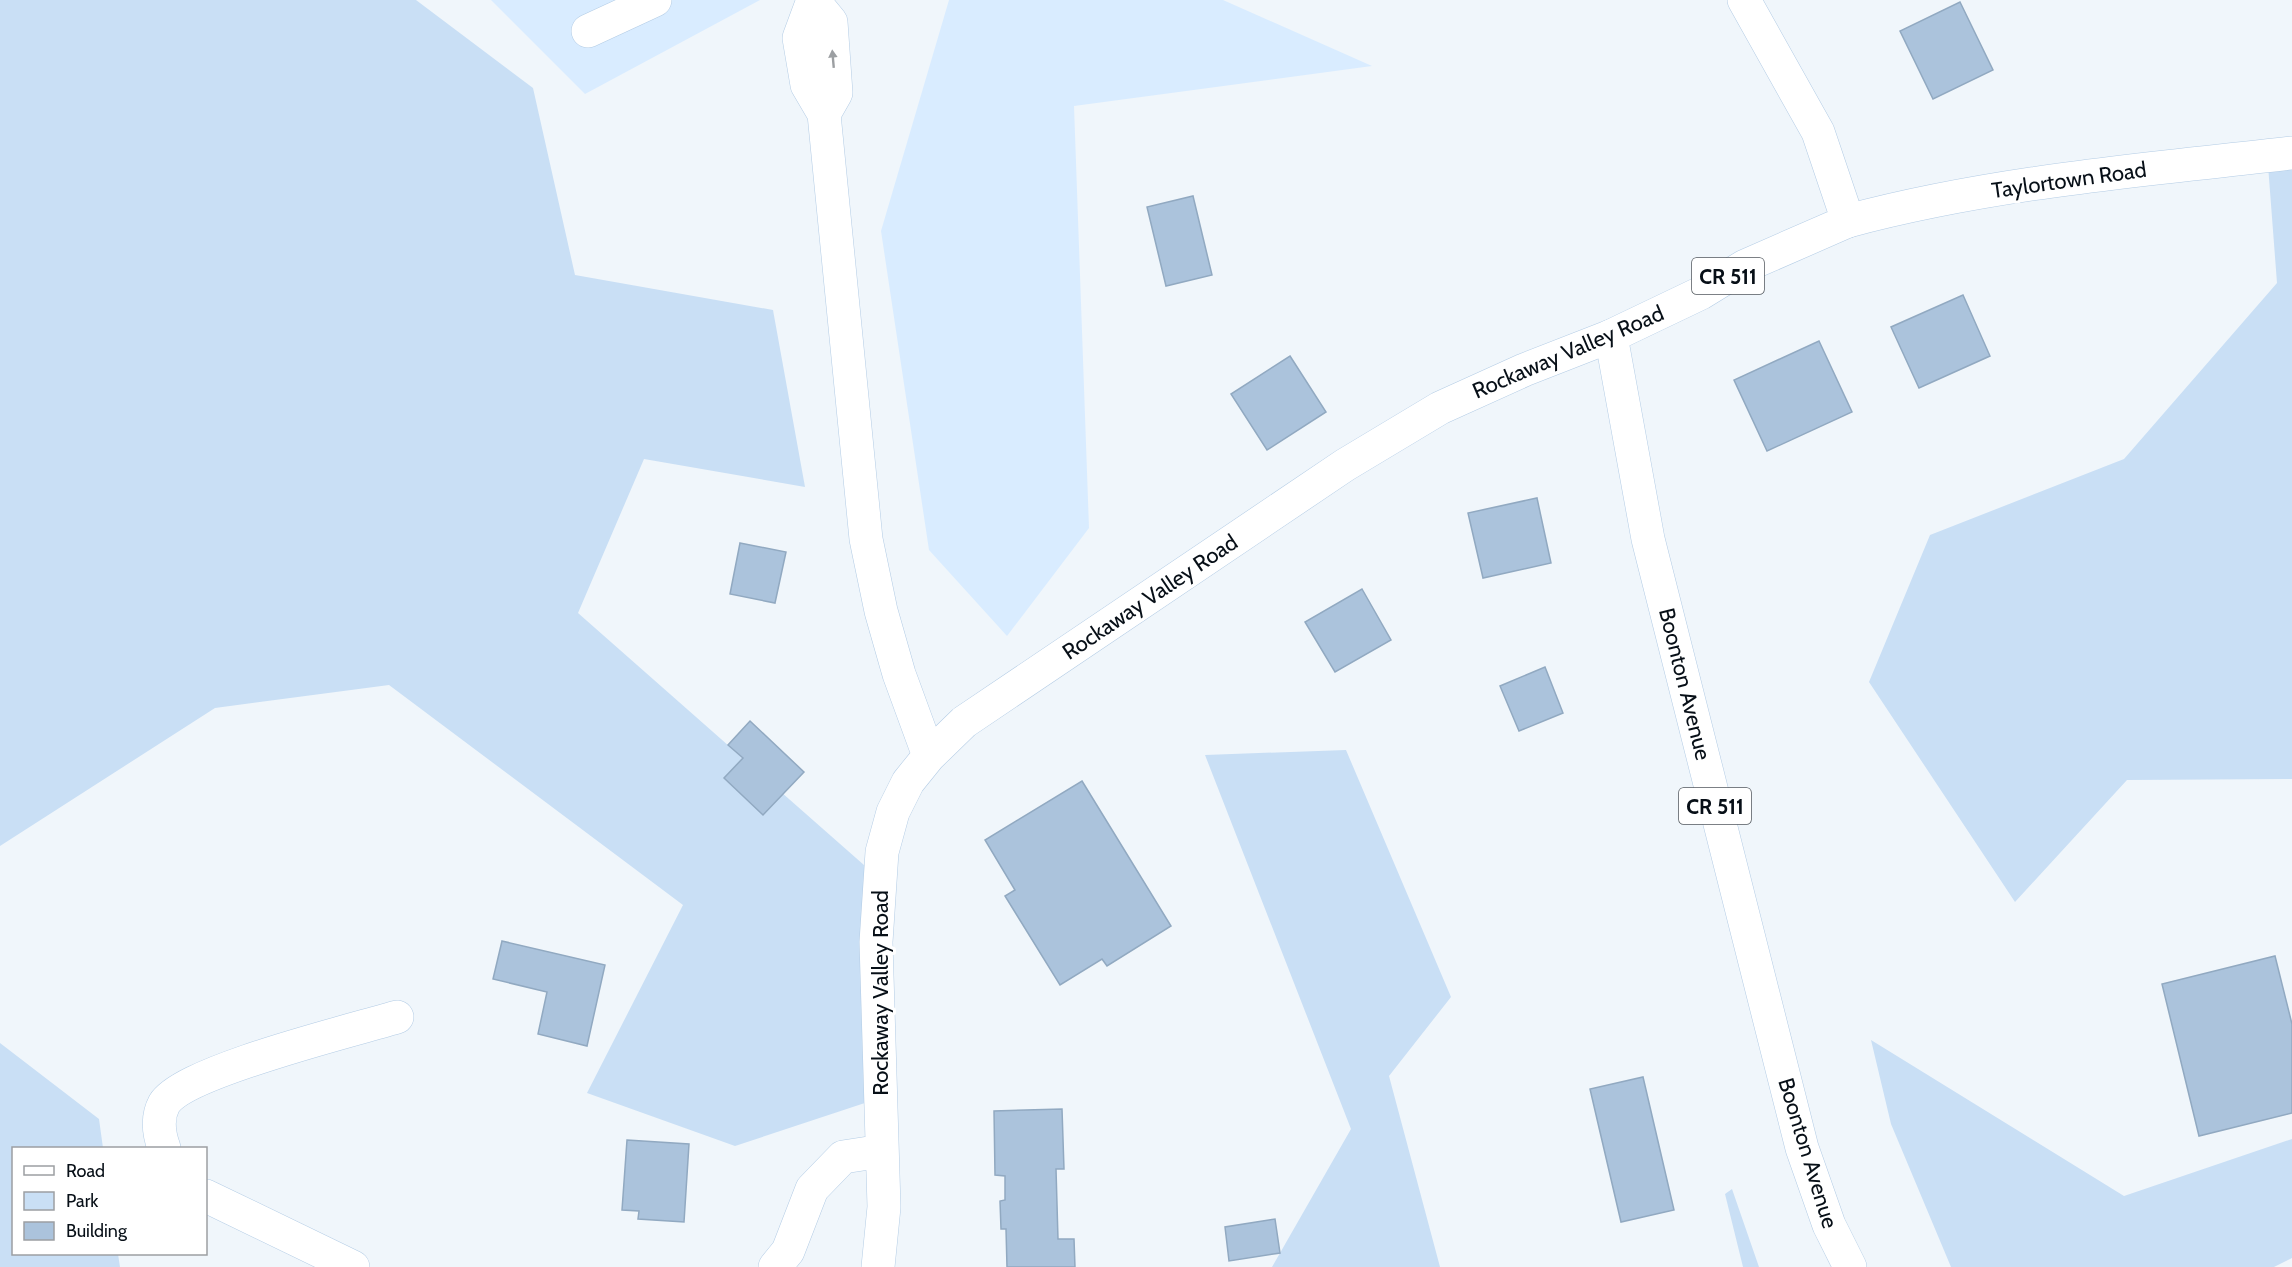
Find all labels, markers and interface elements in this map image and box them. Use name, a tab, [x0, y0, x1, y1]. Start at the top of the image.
one-way arrow	[828, 49, 838, 68]
street label: Taylortown Road	[1990, 156, 2148, 204]
road number: CR 511	[1692, 258, 1764, 294]
street label: Rockaway Valley Road	[1468, 299, 1668, 405]
street label: Rockaway Valley Road	[1057, 528, 1243, 666]
street label: Boonton Avenue	[1653, 605, 1717, 763]
road number: CR 511	[1679, 788, 1751, 824]
street label: Rockaway Valley Road	[867, 890, 894, 1096]
street label: Boonton Avenue	[1772, 1075, 1844, 1231]
legend	[12, 1147, 207, 1255]
text: Road	[66, 1160, 105, 1182]
text: Park	[66, 1190, 99, 1212]
text: Building	[66, 1220, 128, 1242]

